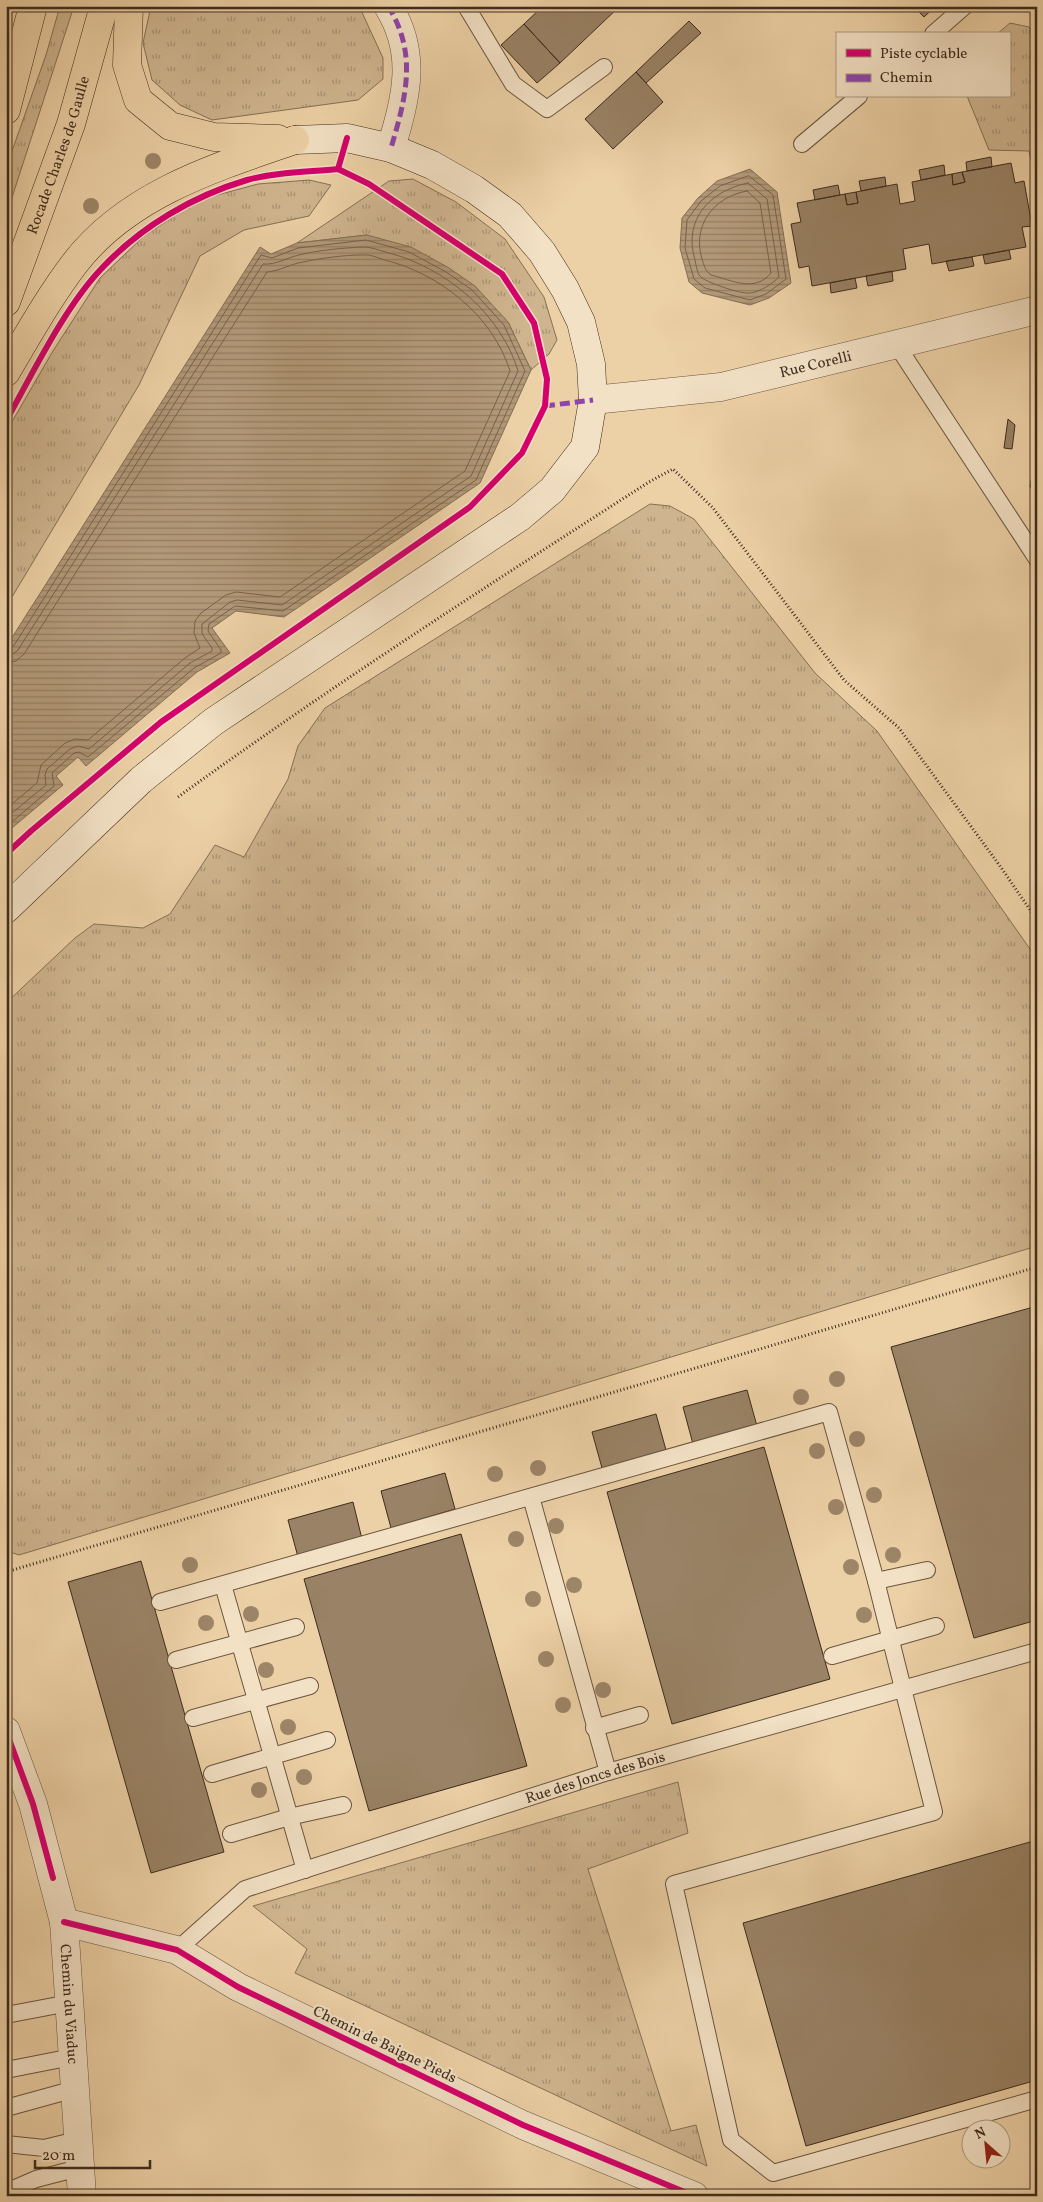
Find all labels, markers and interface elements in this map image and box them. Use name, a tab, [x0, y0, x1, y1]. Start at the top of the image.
legend	[836, 32, 1010, 98]
text: Piste cyclable	[880, 44, 967, 65]
text: Chemin	[880, 68, 933, 89]
street label: Rocade Charles de Gaulle	[23, 74, 96, 238]
street label: Rue Corelli	[778, 346, 854, 384]
street label: Rue des Joncs des Bois	[523, 1747, 668, 1810]
street label: Chemin du Viaduc	[53, 1943, 82, 2065]
street label: Chemin de Baigne Pieds	[309, 2001, 460, 2089]
north arrow	[960, 2120, 1010, 2170]
text: N	[972, 2123, 990, 2145]
scale bar	[35, 2137, 150, 2169]
text: 20 m	[42, 2146, 75, 2167]

